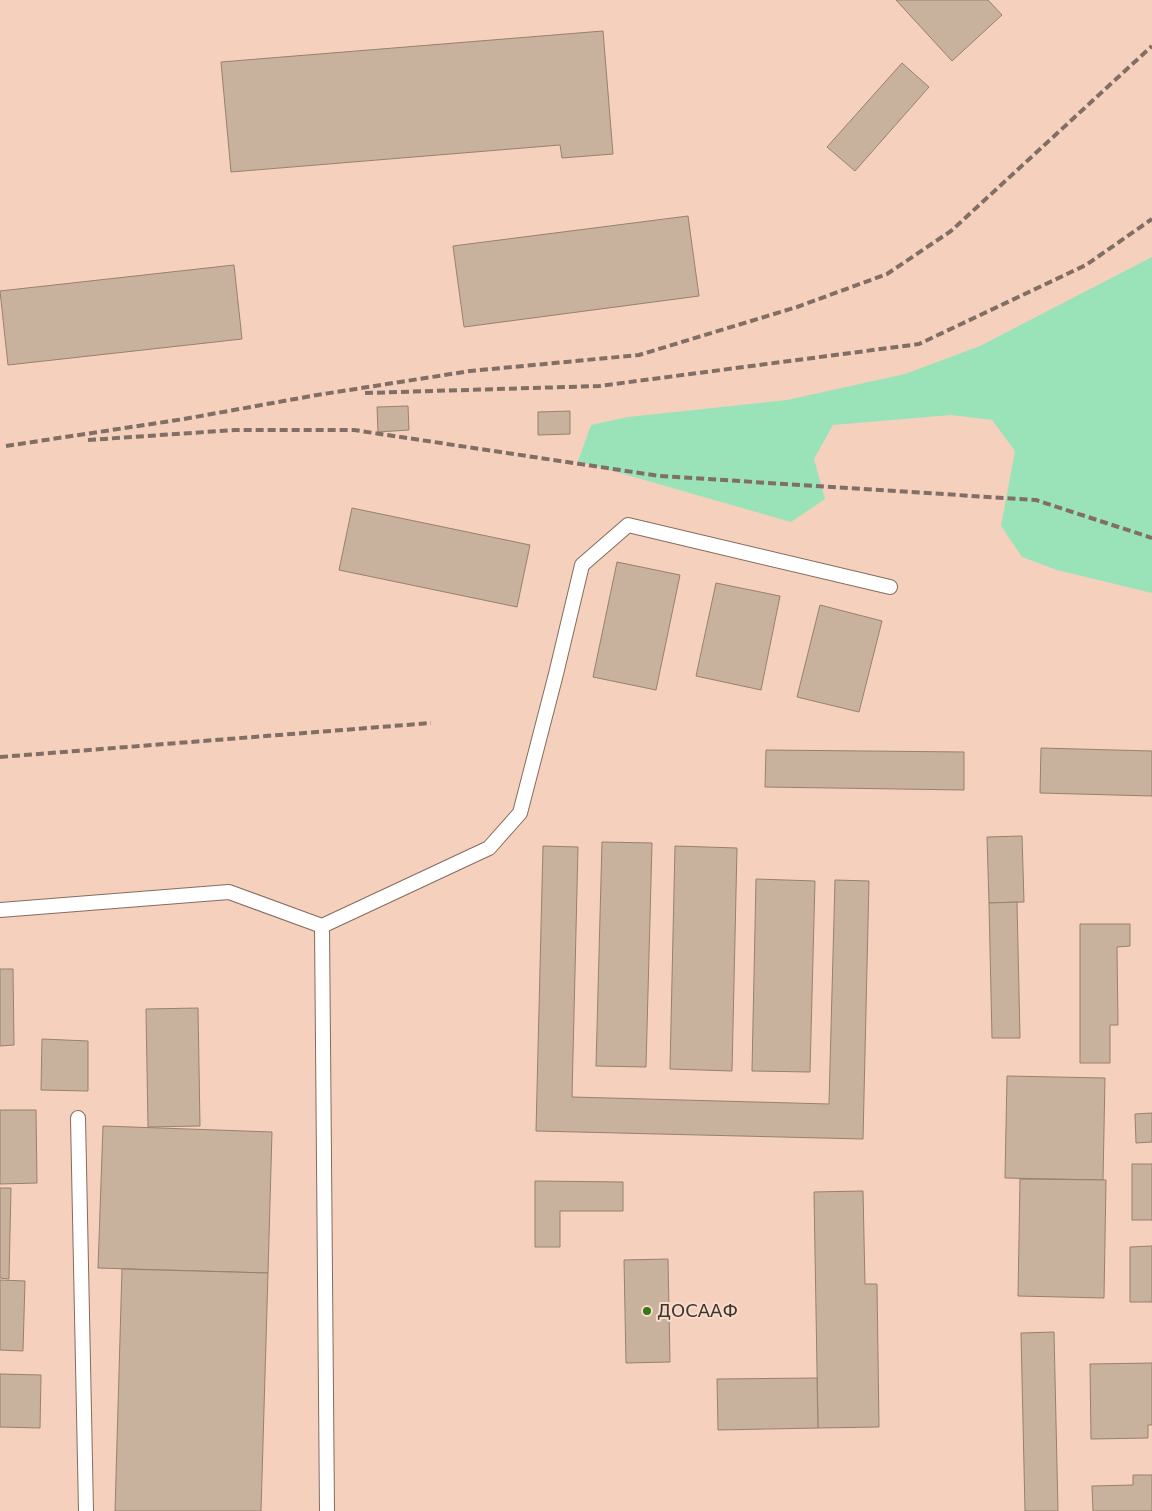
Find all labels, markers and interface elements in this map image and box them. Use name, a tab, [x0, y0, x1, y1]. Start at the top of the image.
place label: ДОСААФ	[657, 1300, 738, 1321]
marker: ДОСААФ	[641, 1305, 653, 1317]

